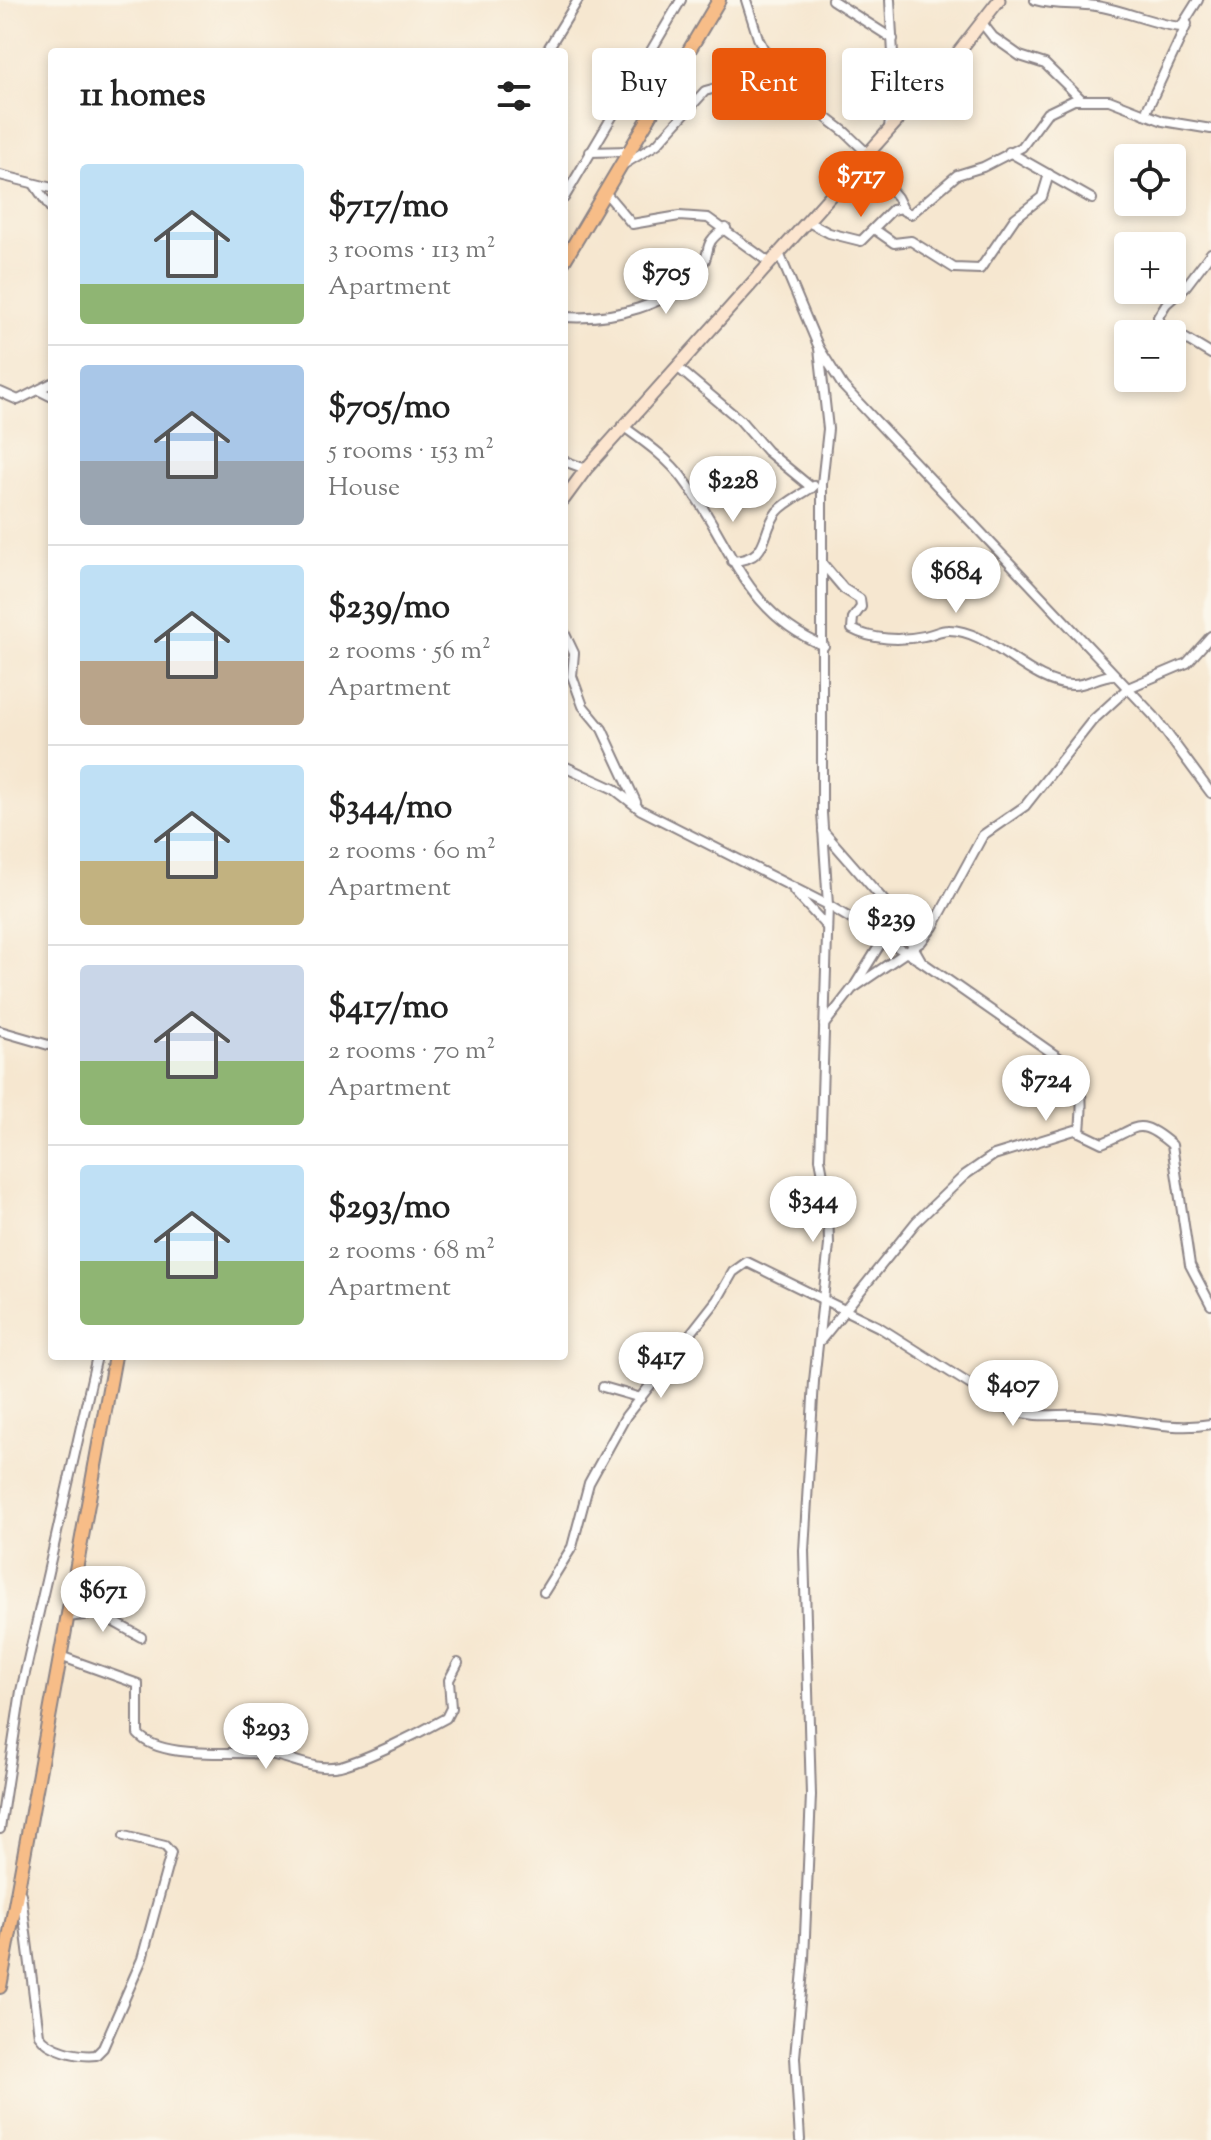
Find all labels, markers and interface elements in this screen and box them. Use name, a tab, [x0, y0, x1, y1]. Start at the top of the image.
chip: Buy	[592, 48, 696, 120]
chip: Rent	[712, 48, 826, 120]
chip: Filters	[842, 48, 973, 120]
text: 11 homes	[80, 72, 206, 121]
icon: filters	[492, 74, 536, 118]
map controls	[1114, 144, 1186, 392]
button: locate	[1114, 144, 1186, 216]
pin: $717	[814, 151, 908, 219]
text: $717	[837, 158, 885, 195]
text: $717/mo	[328, 183, 449, 232]
icon: home	[144, 196, 240, 292]
text: 3 rooms · 113 m²	[328, 232, 496, 269]
button: +	[1114, 232, 1186, 304]
pin: $705	[619, 248, 713, 316]
text: $705	[641, 255, 691, 292]
text: Apartment	[328, 269, 451, 306]
button: −	[1114, 320, 1186, 392]
text: $705/mo	[328, 384, 450, 433]
icon: home	[144, 397, 240, 493]
text: 5 rooms · 153 m²	[328, 433, 494, 470]
pin: $228	[686, 456, 780, 524]
text: $228	[707, 463, 759, 500]
text: House	[328, 470, 400, 507]
pin: $684	[909, 547, 1003, 615]
text: $684	[930, 554, 982, 591]
text: $239/mo	[328, 584, 450, 633]
icon: home	[144, 597, 240, 693]
text: 2 rooms · 56 m²	[328, 633, 491, 670]
text: Apartment	[328, 670, 451, 707]
text: $344/mo	[328, 784, 452, 833]
icon: home	[144, 797, 240, 893]
text: 2 rooms · 60 m²	[328, 833, 496, 870]
text: Apartment	[328, 870, 451, 907]
pin: $239	[844, 894, 938, 962]
text: $239	[867, 901, 915, 938]
text: $417/mo	[328, 984, 449, 1033]
icon: home	[144, 997, 240, 1093]
text: 2 rooms · 70 m²	[328, 1033, 495, 1070]
pin: $724	[999, 1055, 1093, 1123]
text: $724	[1020, 1062, 1072, 1099]
text: Apartment	[328, 1070, 451, 1107]
pin: $344	[766, 1176, 860, 1244]
text: $344	[788, 1183, 838, 1220]
text: $293/mo	[328, 1184, 450, 1233]
icon: home	[144, 1197, 240, 1293]
text: 2 rooms · 68 m²	[328, 1233, 495, 1270]
text: Apartment	[328, 1270, 451, 1307]
pin: $417	[614, 1332, 708, 1400]
text: $417	[637, 1339, 685, 1376]
pin: $407	[966, 1360, 1060, 1428]
text: $407	[986, 1367, 1040, 1404]
pin: $671	[56, 1566, 150, 1634]
text: $671	[79, 1573, 127, 1610]
pin: $293	[219, 1703, 313, 1771]
text: $293	[241, 1710, 291, 1747]

